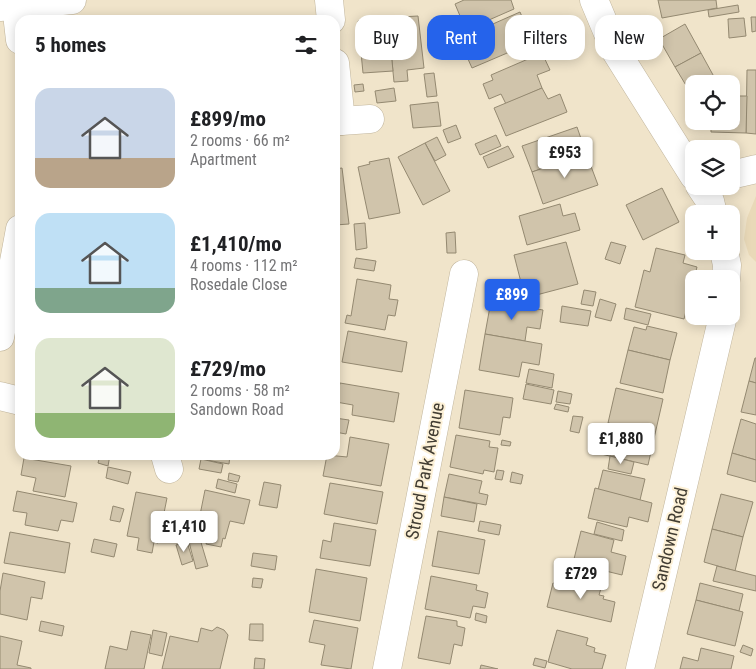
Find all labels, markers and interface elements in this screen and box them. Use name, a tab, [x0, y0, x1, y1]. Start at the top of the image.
chip: Buy	[355, 15, 417, 60]
chip: Rent	[427, 15, 495, 60]
chip: Filters	[505, 15, 585, 60]
chip: New	[595, 15, 663, 60]
icon: filters	[292, 31, 320, 59]
text: 5 homes	[35, 33, 106, 57]
map controls	[685, 75, 740, 325]
button: locate	[685, 75, 740, 130]
text: £899/mo	[190, 107, 266, 131]
icon: home	[75, 108, 135, 168]
text: 2 rooms · 66 m²	[190, 131, 290, 150]
pin: £953	[535, 136, 595, 179]
button: layers	[685, 140, 740, 195]
text: £953	[549, 143, 581, 162]
text: Apartment	[190, 150, 257, 169]
button: +	[685, 205, 740, 260]
text: £1,410/mo	[190, 232, 282, 256]
icon: home	[75, 233, 135, 293]
text: 4 rooms · 112 m²	[190, 256, 298, 275]
button: −	[685, 270, 740, 325]
text: Rosedale Close	[190, 275, 287, 294]
pin: £899	[482, 278, 542, 321]
text: £899	[496, 285, 528, 304]
text: £729/mo	[190, 357, 266, 381]
icon: home	[75, 358, 135, 418]
text: 2 rooms · 58 m²	[190, 381, 290, 400]
text: Sandown Road	[190, 400, 284, 419]
street label: Stroud Park Avenue	[401, 401, 448, 541]
pin: £1,880	[580, 422, 662, 465]
text: £1,880	[599, 429, 643, 448]
street label: Sandown Road	[647, 485, 692, 593]
pin: £1,410	[143, 510, 225, 553]
text: £1,410	[162, 517, 206, 536]
pin: £729	[551, 558, 611, 600]
text: £729	[565, 564, 597, 583]

